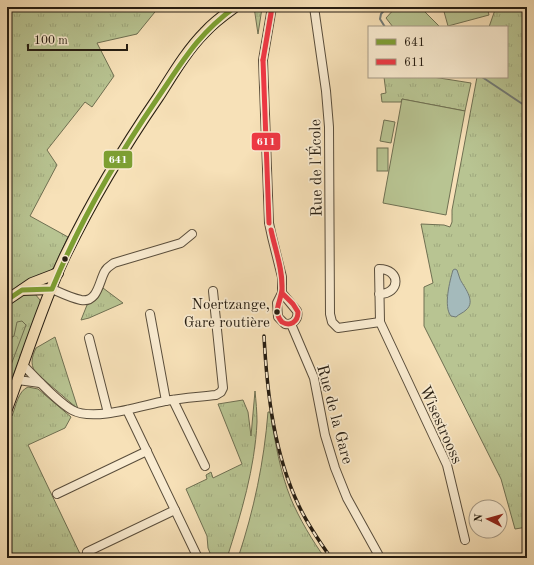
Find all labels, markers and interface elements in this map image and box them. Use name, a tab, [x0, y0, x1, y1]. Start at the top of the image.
scale bar	[28, 26, 127, 52]
legend	[368, 26, 508, 78]
text: 100 m	[34, 35, 68, 47]
text: 641	[404, 37, 425, 49]
text: 611	[404, 57, 425, 69]
street label: Rue de l'École	[304, 119, 326, 217]
line badge: 611	[251, 132, 281, 151]
text: 611	[256, 137, 276, 148]
line badge: 641	[103, 150, 133, 169]
text: 641	[108, 155, 128, 166]
unlabelled marker	[60, 254, 70, 264]
place label: Noertzange, Gare routière	[184, 298, 270, 331]
marker: Noertzange, Gare routière	[272, 307, 282, 317]
street label: Rue de la Gare	[313, 363, 355, 466]
street label: Wisestrooss	[416, 383, 465, 466]
north arrow	[468, 499, 508, 539]
text: N	[474, 513, 486, 523]

